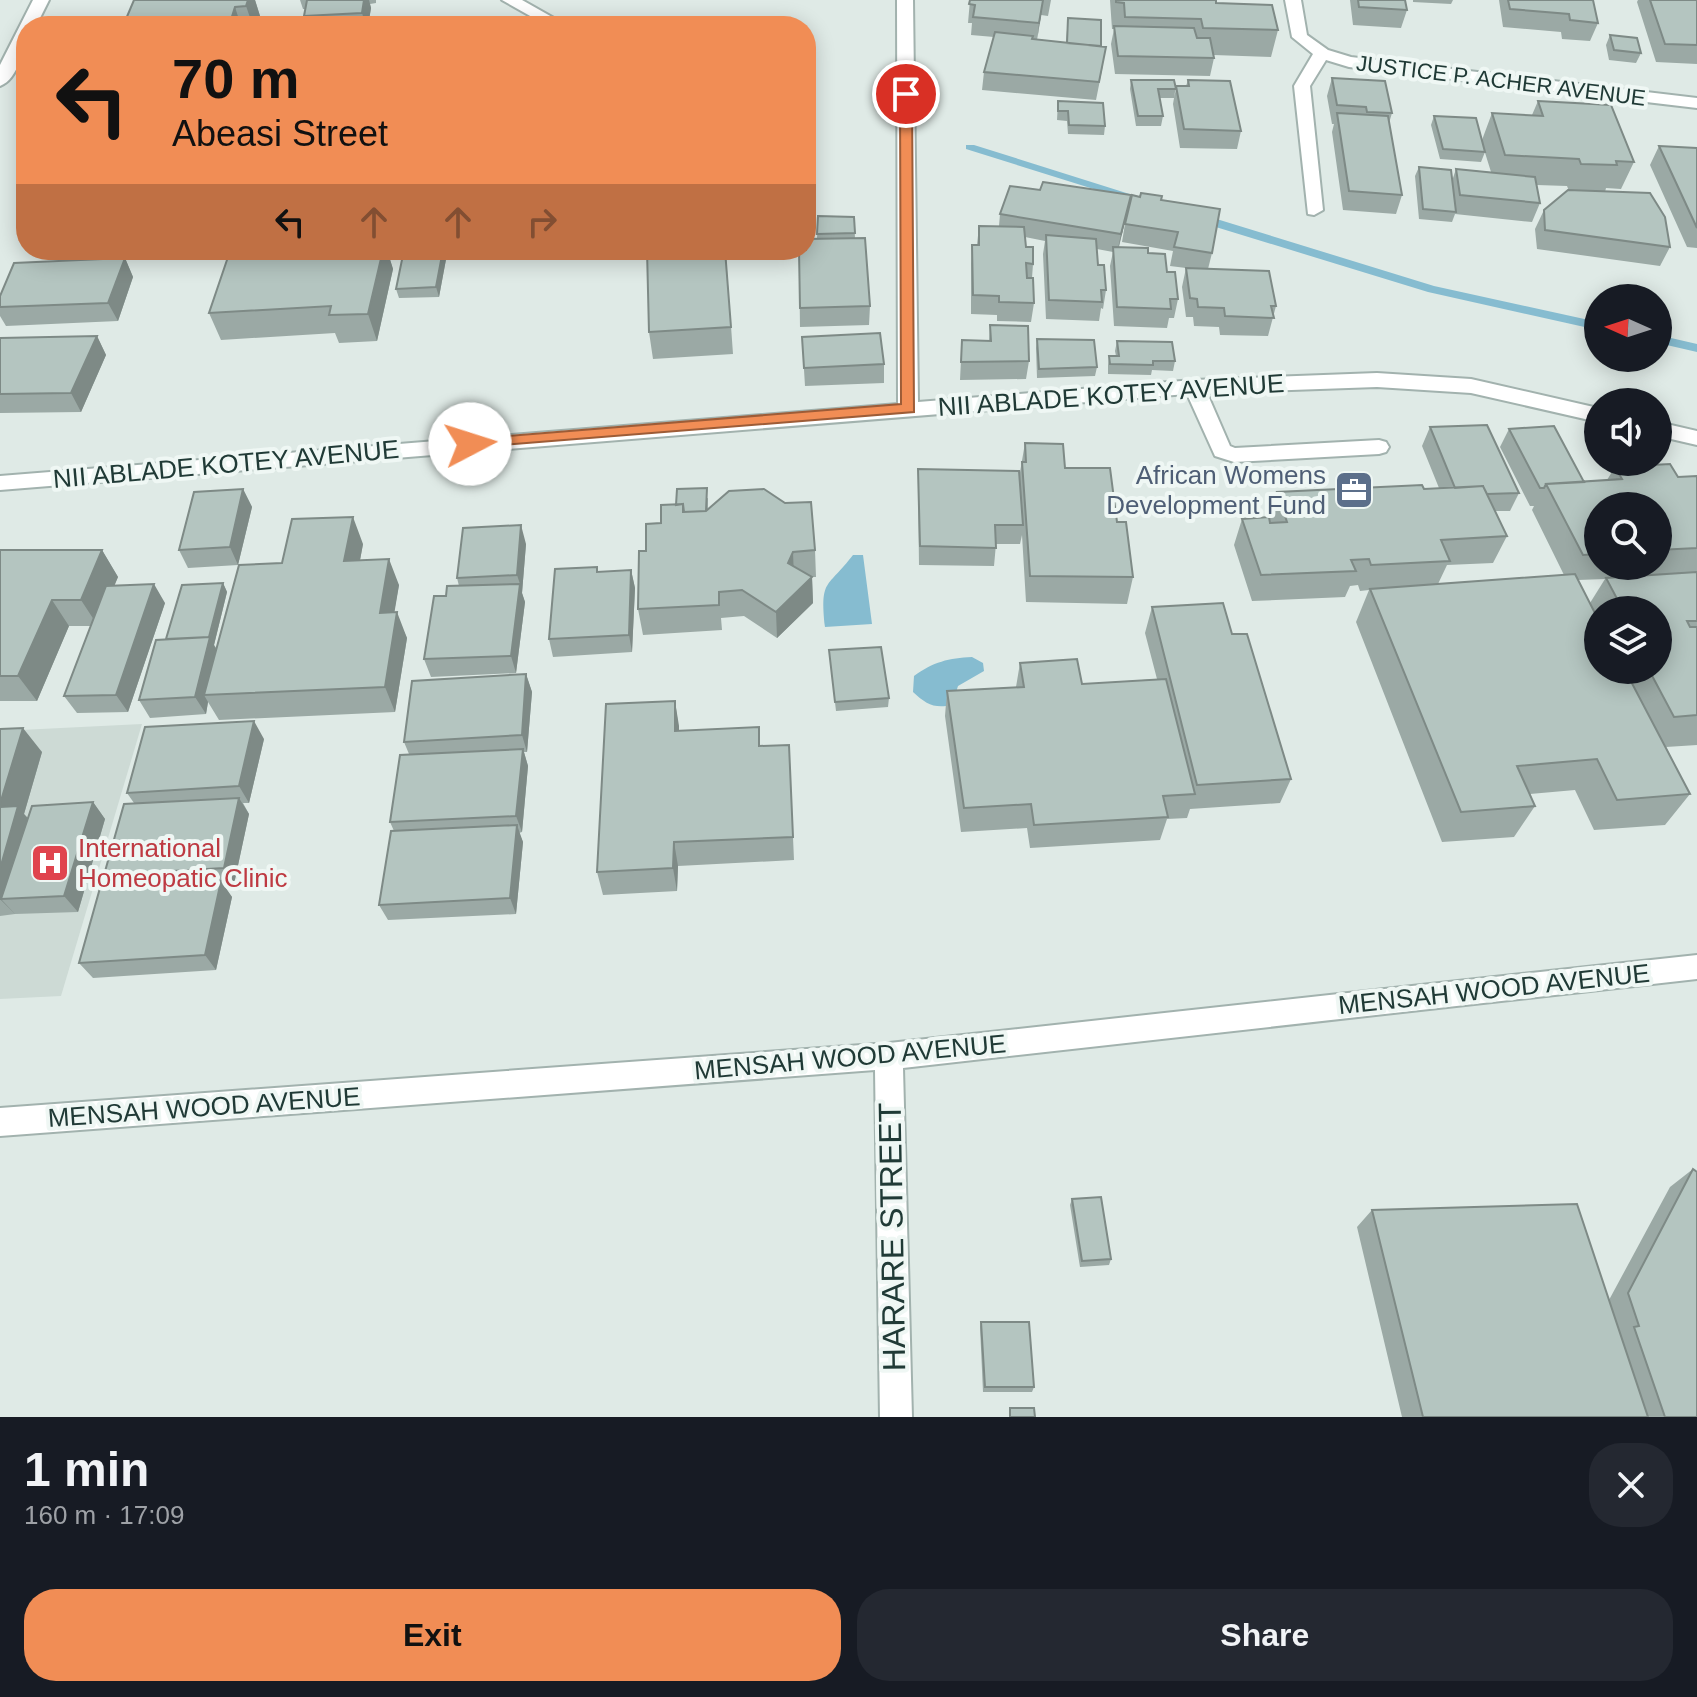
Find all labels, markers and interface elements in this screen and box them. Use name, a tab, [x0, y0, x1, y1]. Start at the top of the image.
text: 70 m	[172, 47, 300, 110]
icon: left	[40, 48, 144, 152]
street label: JUSTICE P. ACHER AVENUE	[1355, 50, 1647, 111]
pin	[872, 60, 940, 128]
icon: arrive	[884, 72, 928, 116]
text: Abeasi Street	[172, 113, 388, 154]
icon: left	[268, 200, 312, 244]
icon: ahead	[352, 200, 396, 244]
icon: ahead	[436, 200, 480, 244]
icon: right	[520, 200, 564, 244]
north arrow	[1584, 284, 1672, 372]
map controls	[1584, 284, 1672, 684]
street label: NII ABLADE KOTEY AVENUE	[937, 368, 1285, 422]
button: sound	[1584, 388, 1672, 476]
position arrow	[428, 402, 512, 486]
street label: NII ABLADE KOTEY AVENUE	[52, 434, 400, 494]
place label: African Womens Development Fund	[1106, 460, 1326, 520]
office icon: African Womens Development Fund	[1333, 469, 1375, 511]
button: search	[1584, 492, 1672, 580]
button: layers	[1584, 596, 1672, 684]
place label: International Homeopatic Clinic	[78, 833, 288, 893]
hospital icon: International Homeopatic Clinic	[29, 842, 71, 884]
street label: MENSAH WOOD AVENUE	[1337, 958, 1651, 1020]
street label: MENSAH WOOD AVENUE	[693, 1028, 1007, 1086]
street label: MENSAH WOOD AVENUE	[47, 1081, 361, 1133]
street label: HARARE STREET	[872, 1102, 912, 1372]
text: 1 min	[24, 1443, 149, 1496]
button: close	[1589, 1443, 1673, 1527]
text: 160 m · 17:09	[24, 1500, 184, 1530]
button: Exit	[24, 1589, 841, 1681]
button: Share	[857, 1589, 1673, 1681]

